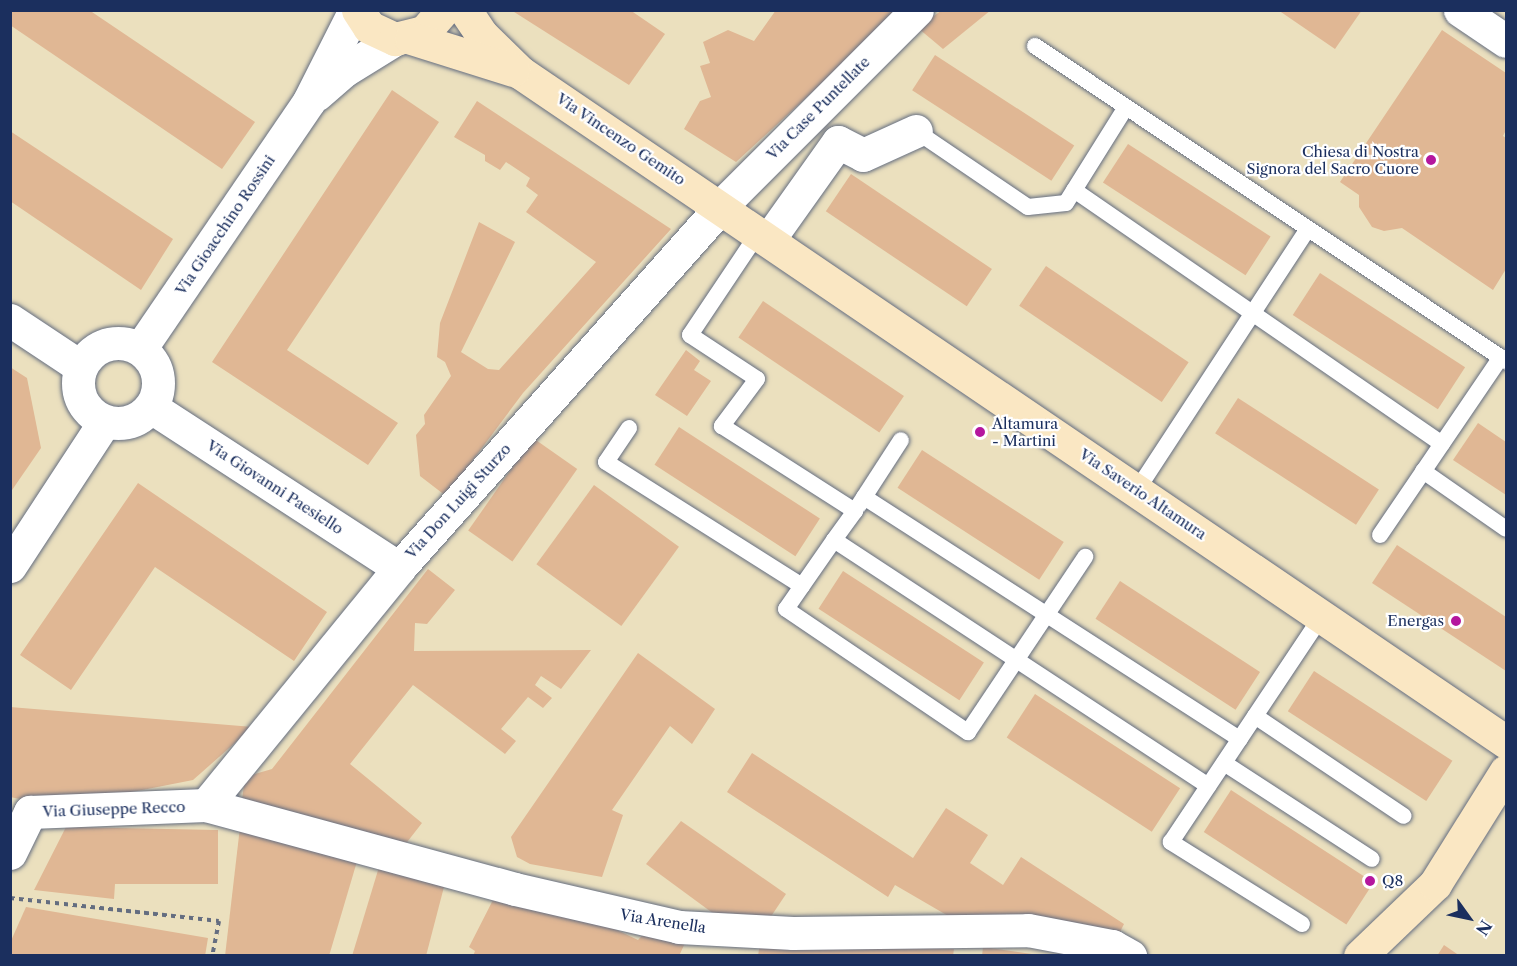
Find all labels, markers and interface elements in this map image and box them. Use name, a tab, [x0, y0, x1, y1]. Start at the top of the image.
street label: Via Case Puntellate	[763, 53, 873, 163]
street label: Via Vincenzo Gemito	[553, 89, 689, 189]
place label: Chiesa di Nostra Signora del Sacro Cuore	[1246, 142, 1419, 177]
street label: Via Gioacchino Rossini	[171, 152, 279, 298]
marker: Chiesa di Nostra Signora del Sacro Cuore	[1424, 153, 1438, 167]
place label: Altamura - Martini	[992, 414, 1058, 449]
marker: Altamura - Martini	[973, 425, 987, 439]
street label: Via Giovanni Paesiello	[203, 436, 347, 538]
street label: Via Don Luigi Sturzo	[401, 440, 515, 562]
street label: Via Saverio Altamura	[1076, 445, 1210, 543]
place label: Energas	[1387, 612, 1444, 630]
marker: Energas	[1449, 614, 1463, 628]
street label: Via Giuseppe Recco	[42, 798, 186, 820]
place label: Q8	[1382, 872, 1403, 890]
marker: Q8	[1363, 874, 1377, 888]
north arrow	[1439, 888, 1499, 948]
street label: Via Arenella	[618, 905, 708, 937]
text: N	[1472, 917, 1496, 939]

